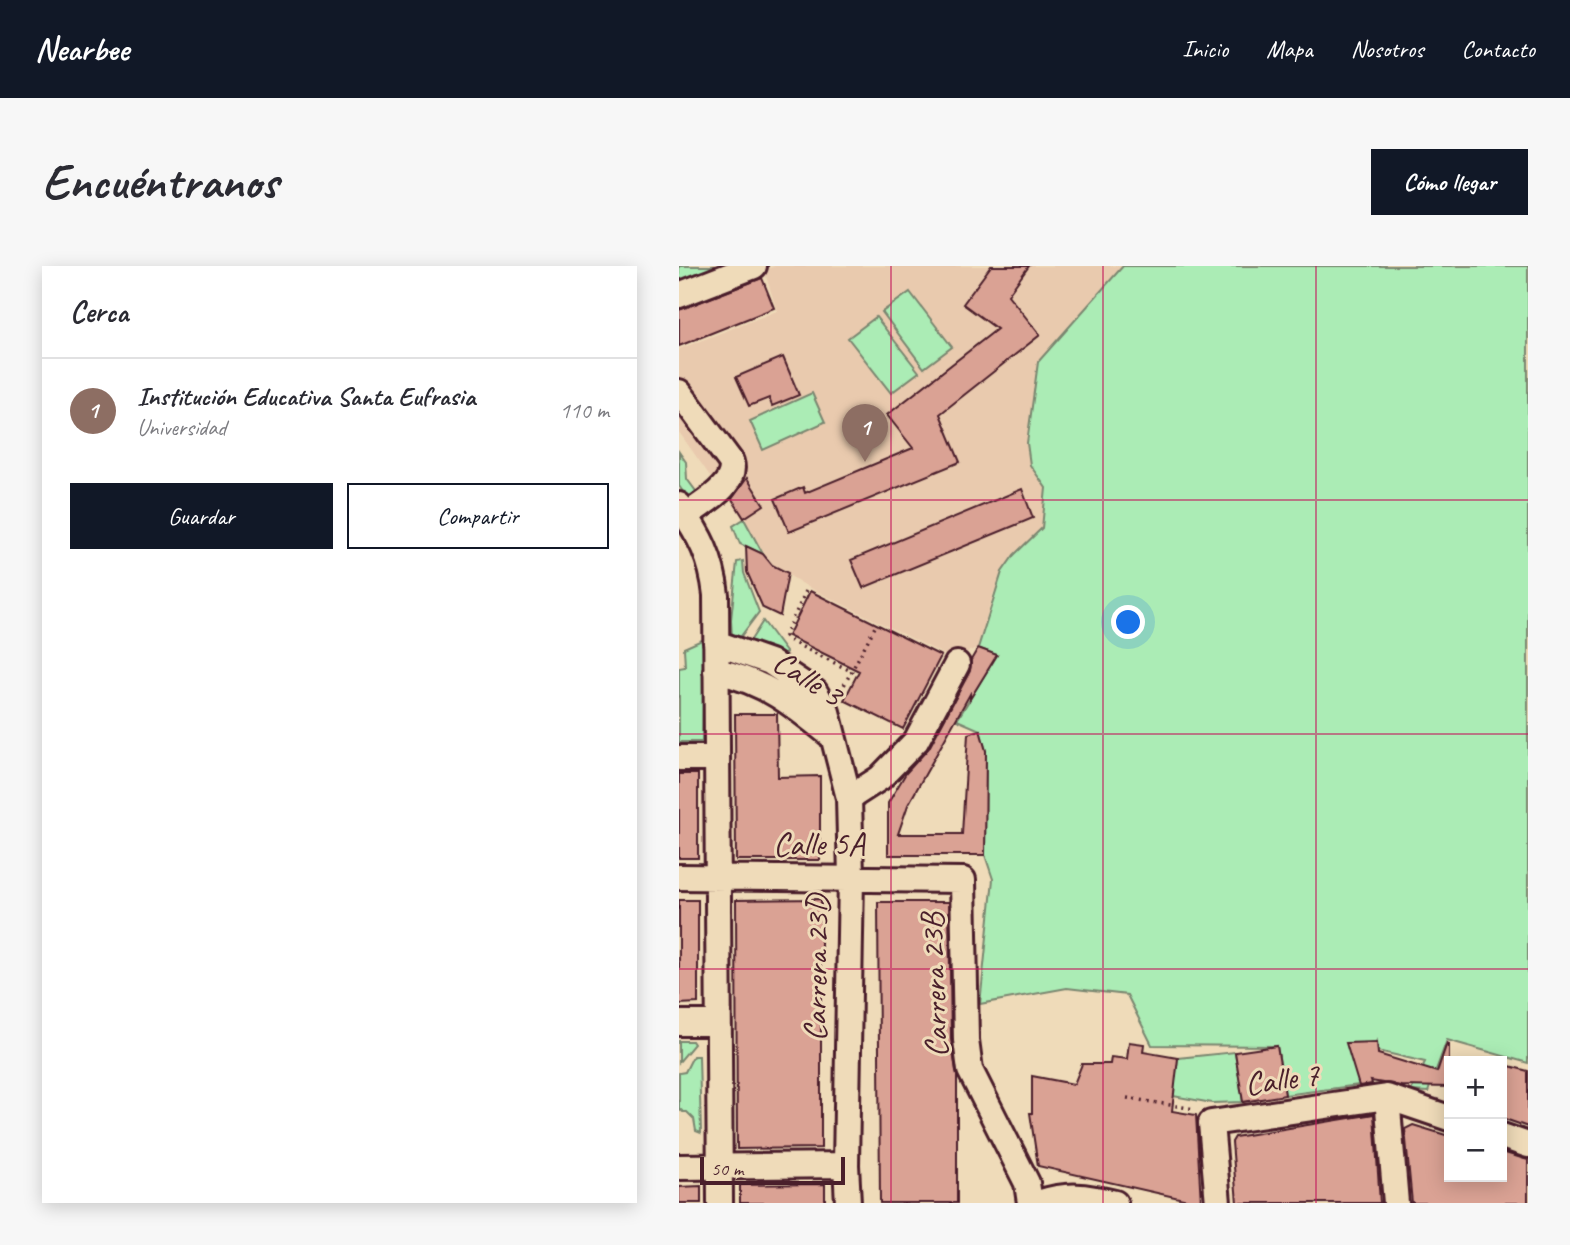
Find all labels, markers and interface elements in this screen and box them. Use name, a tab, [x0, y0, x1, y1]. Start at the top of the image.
text: Nearbee	[35, 28, 129, 70]
text: Inicio	[1182, 34, 1228, 64]
text: Mapa	[1266, 34, 1313, 64]
text: Nosotros	[1351, 34, 1423, 64]
text: Contacto	[1461, 34, 1535, 64]
button: Cómo llegar	[1371, 149, 1528, 215]
text: Encuéntranos	[42, 151, 278, 213]
text: Cerca	[70, 293, 128, 331]
text: Institución Educativa Santa Eufrasia	[137, 380, 475, 413]
text: 1	[88, 396, 98, 425]
text: 110 m	[560, 396, 609, 425]
pin: 1	[842, 404, 888, 462]
text: Universidad	[137, 413, 226, 442]
button: Guardar	[70, 483, 333, 549]
button: Compartir	[347, 483, 609, 549]
your location	[1111, 605, 1145, 639]
street label: Calle 3	[765, 640, 853, 717]
street label: Calle 5A	[773, 823, 866, 865]
street label: Carrera 23D	[794, 891, 838, 1042]
street label: Carrera 23B	[910, 910, 958, 1058]
street label: Calle 7	[1242, 1053, 1324, 1105]
map controls	[1444, 1056, 1507, 1182]
button: +	[1444, 1056, 1507, 1119]
button: −	[1444, 1119, 1507, 1182]
scale bar	[700, 1154, 845, 1186]
text: 50 m	[711, 1157, 743, 1181]

